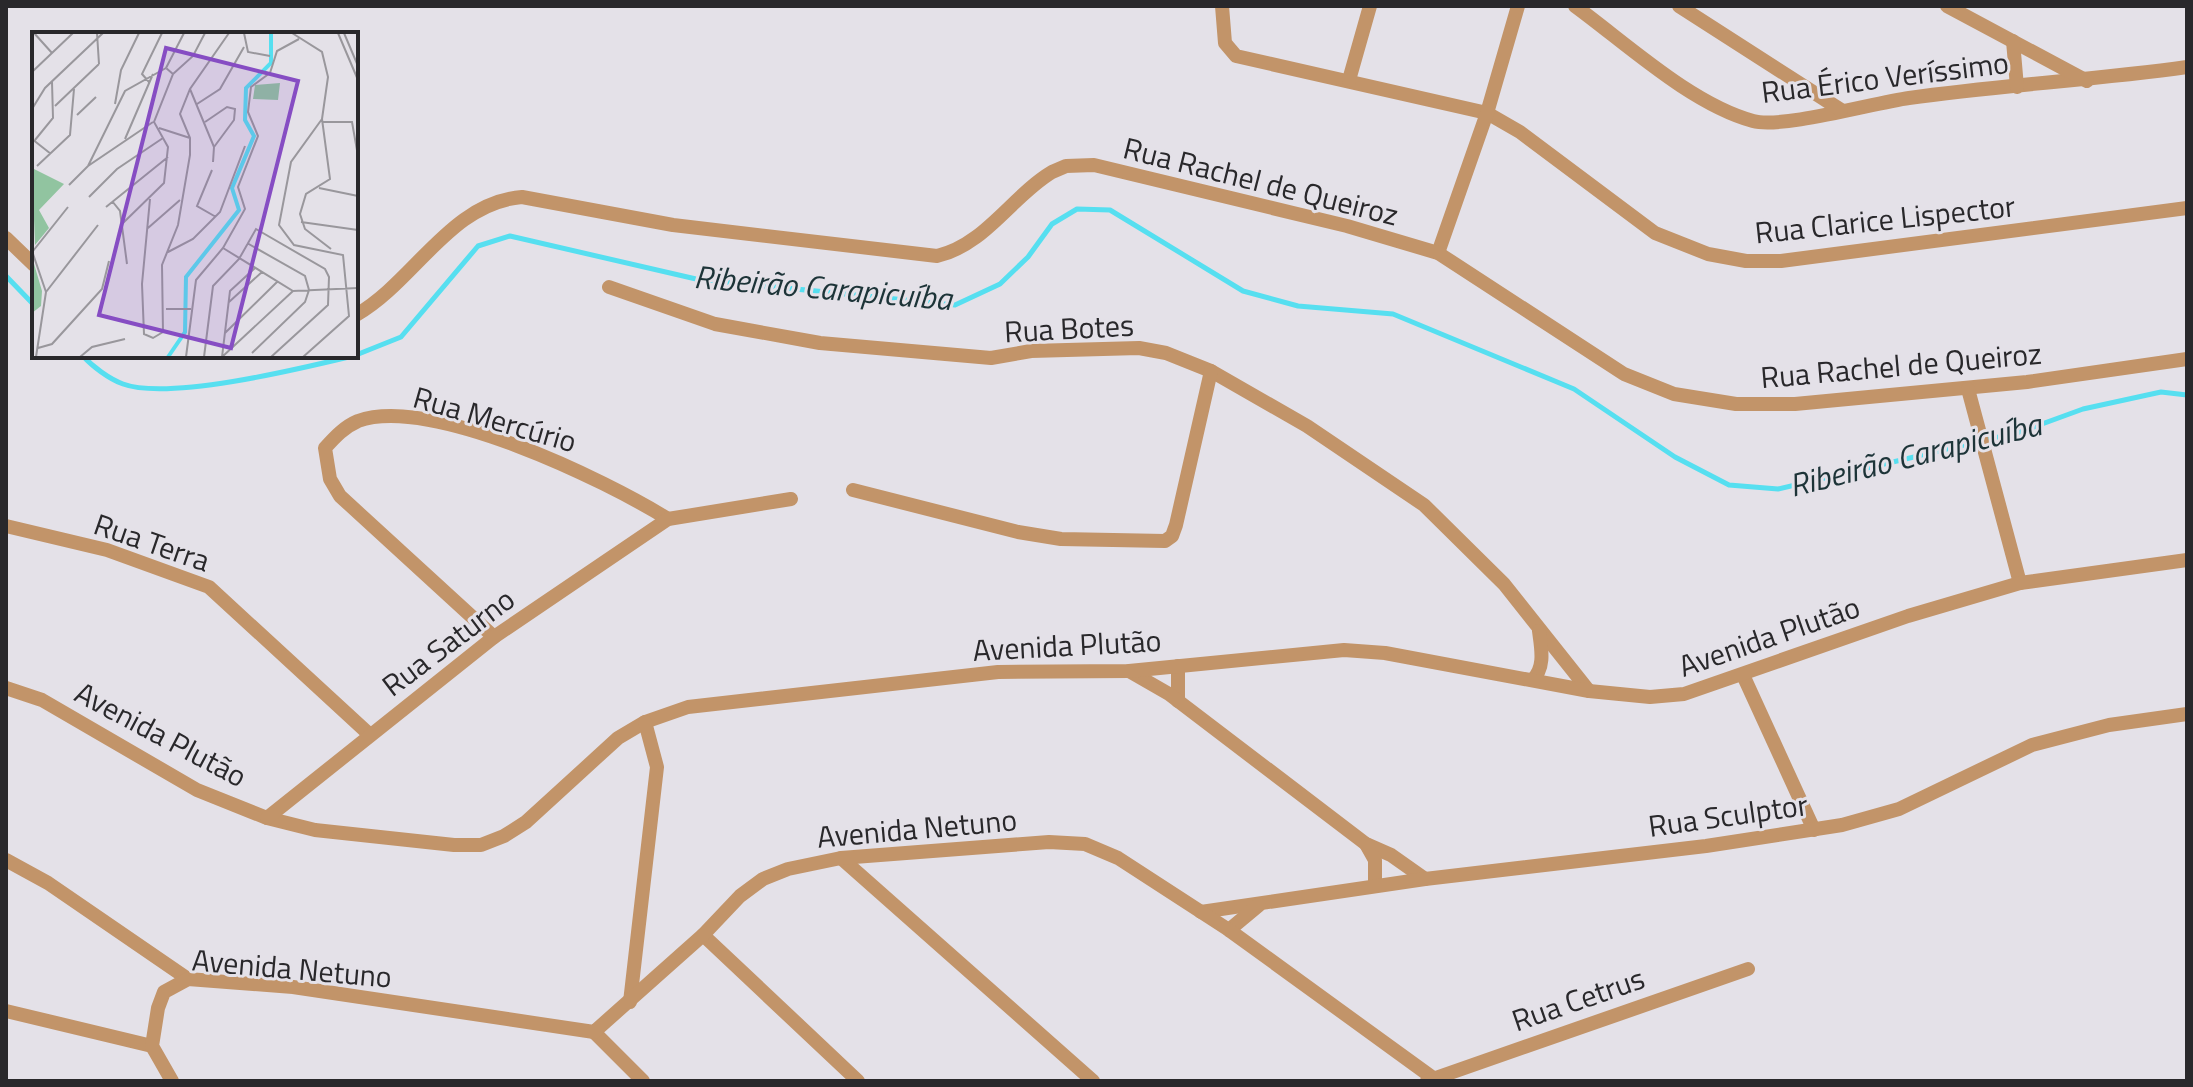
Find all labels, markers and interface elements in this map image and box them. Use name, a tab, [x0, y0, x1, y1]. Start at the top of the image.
inset map	[32, 32, 358, 358]
street label: Rua Érico Veríssimo	[1759, 39, 2011, 115]
street label: Rua Rachel de Queiroz	[1119, 125, 1403, 237]
street label: Rua Clarice Lispector	[1753, 182, 2017, 256]
water label: Ribeirão Carapicuíba	[692, 252, 956, 322]
street label: Rua Botes	[1003, 302, 1135, 354]
street label: Rua Rachel de Queiroz	[1759, 330, 2043, 400]
street label: Rua Mercúrio	[408, 374, 582, 464]
water label: Ribeirão Carapicuíba	[1784, 399, 2048, 509]
street label: Rua Terra	[88, 501, 216, 583]
street label: Rua Saturno	[372, 577, 524, 707]
street label: Avenida Plutão	[1672, 584, 1866, 688]
street label: Avenida Plutão	[971, 617, 1163, 673]
street label: Avenida Plutão	[67, 669, 255, 799]
street label: Rua Sculptor	[1645, 781, 1811, 849]
street label: Avenida Netuno	[815, 796, 1019, 860]
street label: Avenida Netuno	[190, 936, 394, 1000]
street label: Rua Cetrus	[1505, 955, 1651, 1043]

